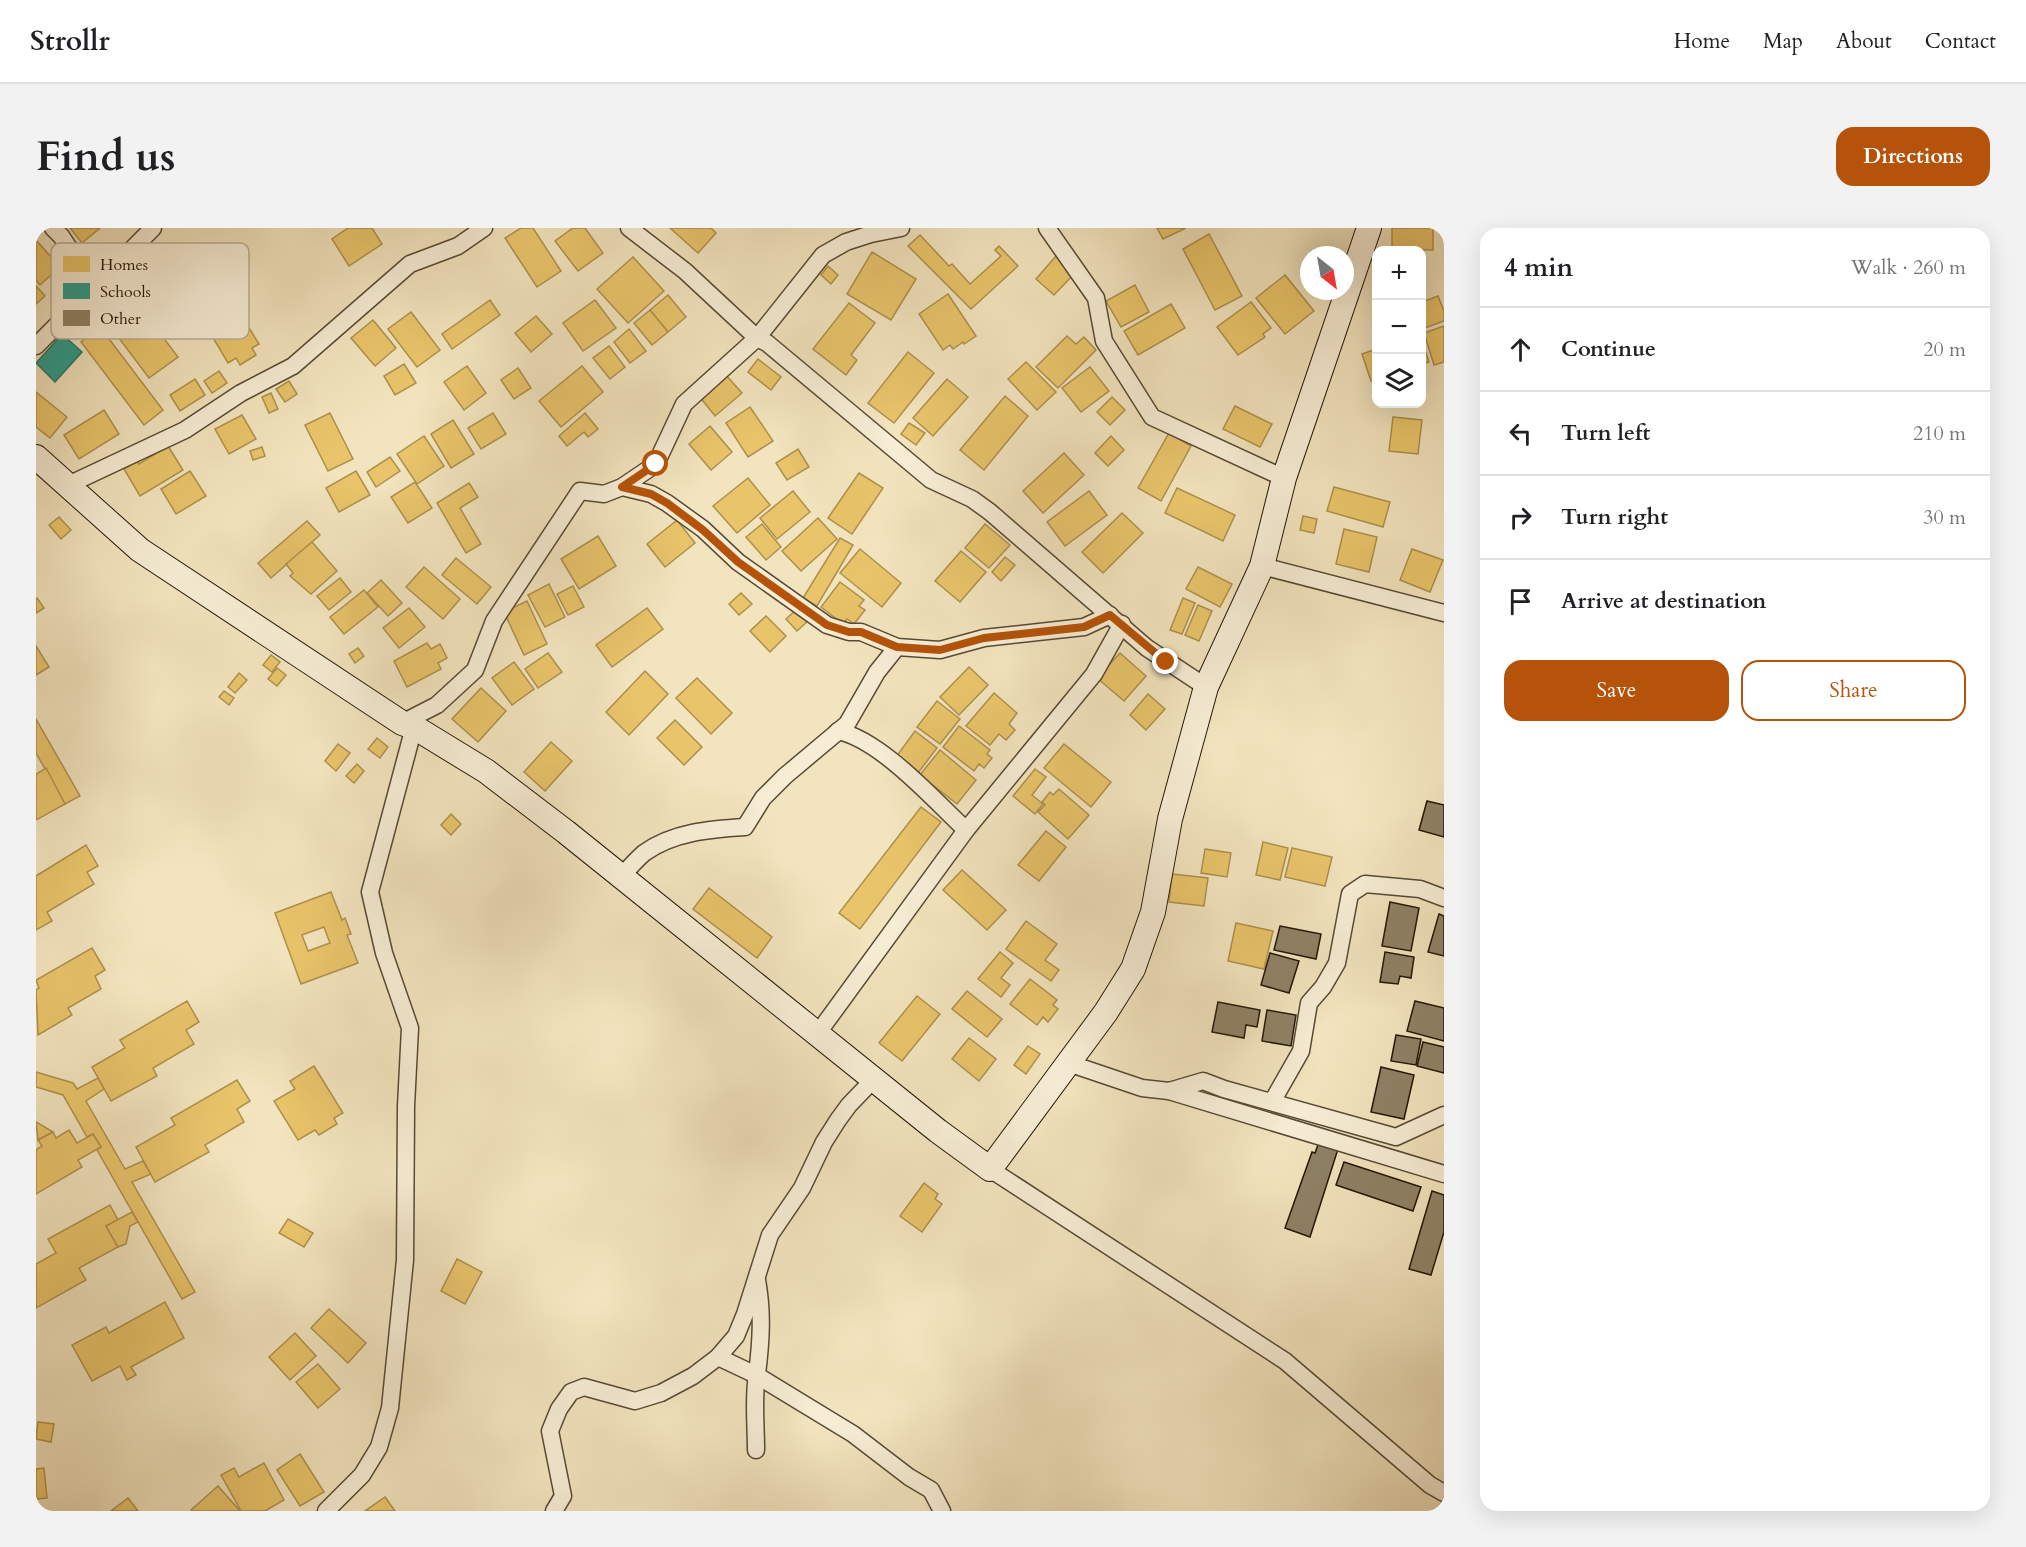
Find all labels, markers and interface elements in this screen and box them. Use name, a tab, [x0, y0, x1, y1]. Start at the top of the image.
text: Strollr	[30, 22, 110, 60]
text: Home	[1674, 27, 1730, 56]
text: Map	[1763, 27, 1803, 56]
text: About	[1836, 27, 1892, 56]
text: Contact	[1925, 27, 1996, 56]
button: Directions	[1836, 127, 1990, 186]
text: Find us	[36, 128, 176, 185]
legend	[51, 243, 249, 339]
north arrow	[1300, 246, 1354, 300]
map controls	[1372, 246, 1426, 408]
button: +	[1372, 246, 1426, 300]
text: 4 min	[1504, 250, 1573, 285]
text: Homes	[100, 254, 148, 276]
text: Walk · 260 m	[1851, 254, 1966, 281]
text: Schools	[100, 281, 151, 303]
button: −	[1372, 300, 1426, 354]
text: Other	[100, 308, 141, 330]
icon: ahead	[1504, 333, 1537, 366]
text: Continue	[1561, 334, 1656, 364]
text: 20 m	[1923, 336, 1966, 363]
button: layers	[1372, 354, 1426, 408]
icon: left	[1504, 417, 1537, 450]
text: Turn left	[1561, 418, 1650, 448]
text: 210 m	[1913, 420, 1966, 447]
route start	[642, 450, 668, 476]
icon: right	[1504, 501, 1537, 534]
text: Turn right	[1561, 502, 1668, 532]
text: 30 m	[1923, 504, 1966, 531]
icon: arrive	[1504, 585, 1537, 618]
text: Arrive at destination	[1561, 586, 1766, 616]
route end	[1152, 648, 1178, 674]
button: Save	[1504, 660, 1729, 721]
button: Share	[1741, 660, 1966, 721]

